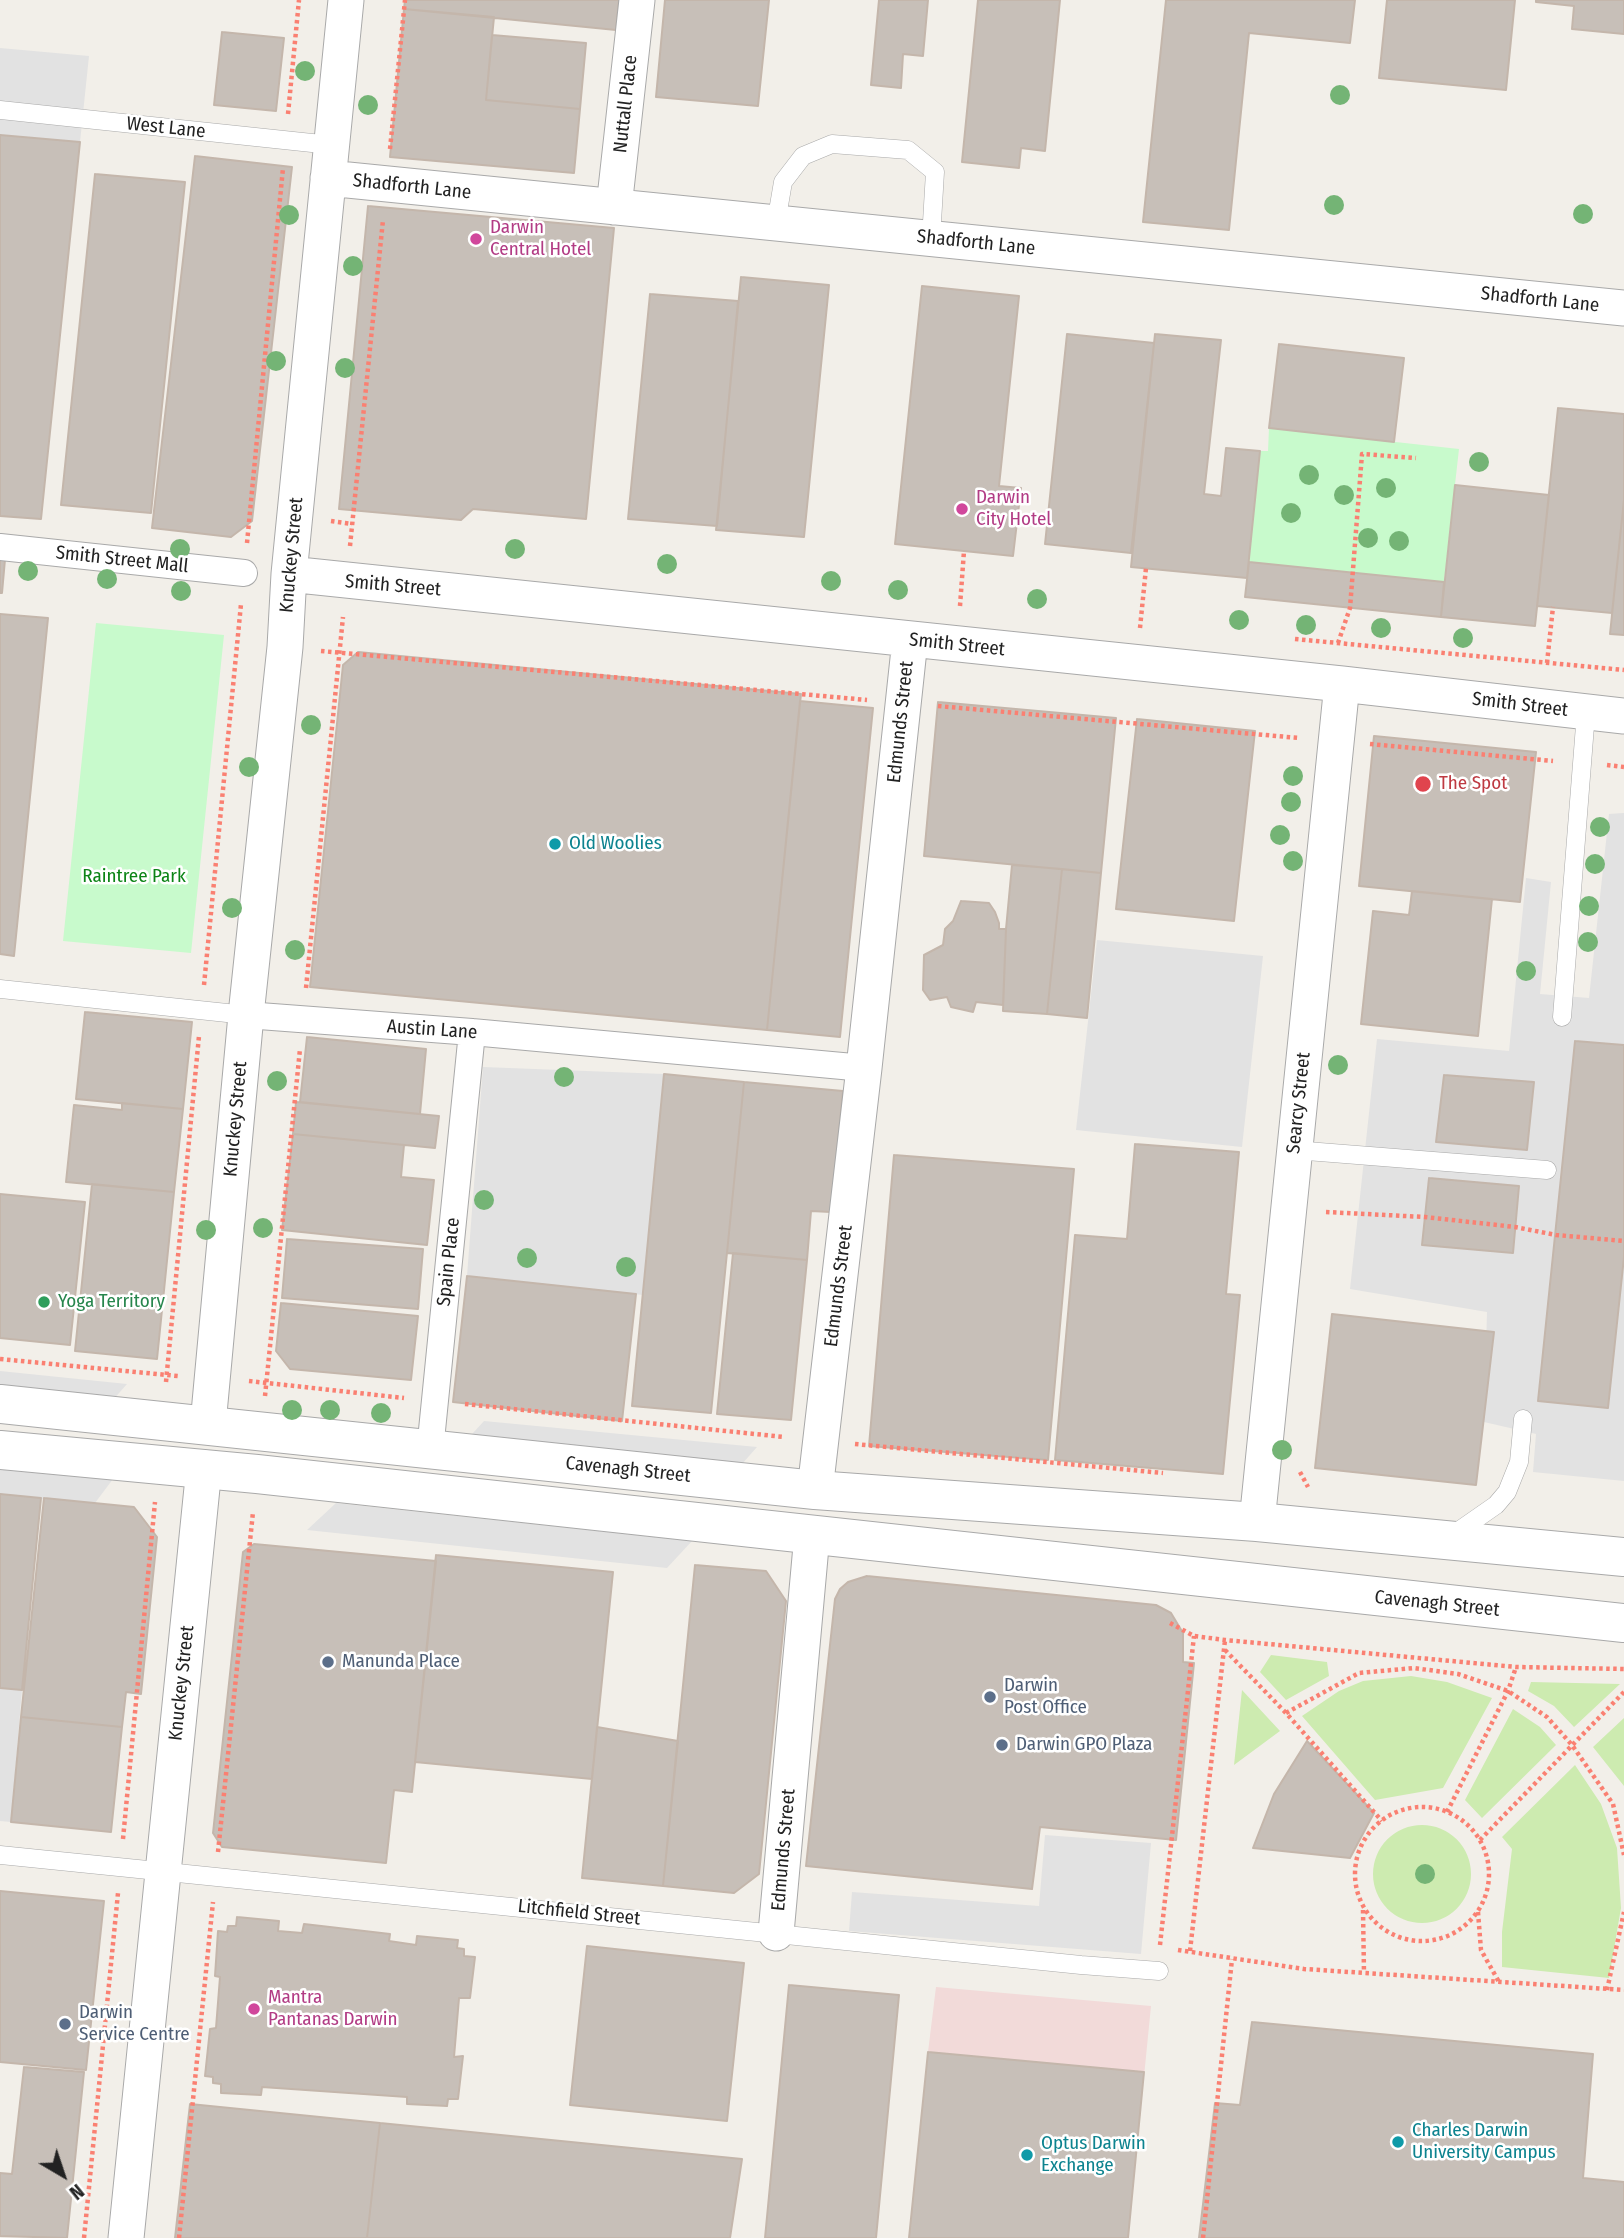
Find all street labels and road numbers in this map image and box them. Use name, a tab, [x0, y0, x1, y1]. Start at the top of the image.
street label: Nuttall Place	[610, 54, 642, 154]
street label: West Lane	[125, 113, 207, 143]
street label: Shadforth Lane	[352, 169, 472, 205]
street label: Shadforth Lane	[916, 225, 1036, 261]
street label: Shadforth Lane	[1480, 282, 1600, 318]
street label: Knuckey Street	[276, 496, 308, 614]
street label: Smith Street Mall	[54, 542, 190, 578]
street label: Smith Street	[344, 570, 442, 602]
street label: Smith Street	[908, 629, 1006, 661]
street label: Edmunds Street	[883, 660, 919, 784]
street label: Smith Street	[1471, 688, 1569, 722]
street label: Austin Lane	[386, 1015, 478, 1045]
street label: Searcy Street	[1282, 1051, 1316, 1155]
street label: Knuckey Street	[220, 1060, 252, 1178]
street label: Spain Place	[433, 1217, 465, 1307]
street label: Edmunds Street	[820, 1224, 858, 1348]
street label: Cavenagh Street	[564, 1452, 692, 1488]
street label: Cavenagh Street	[1373, 1586, 1501, 1622]
street label: Knuckey Street	[165, 1624, 199, 1742]
street label: Edmunds Street	[767, 1788, 801, 1912]
street label: Litchfield Street	[517, 1895, 641, 1931]

